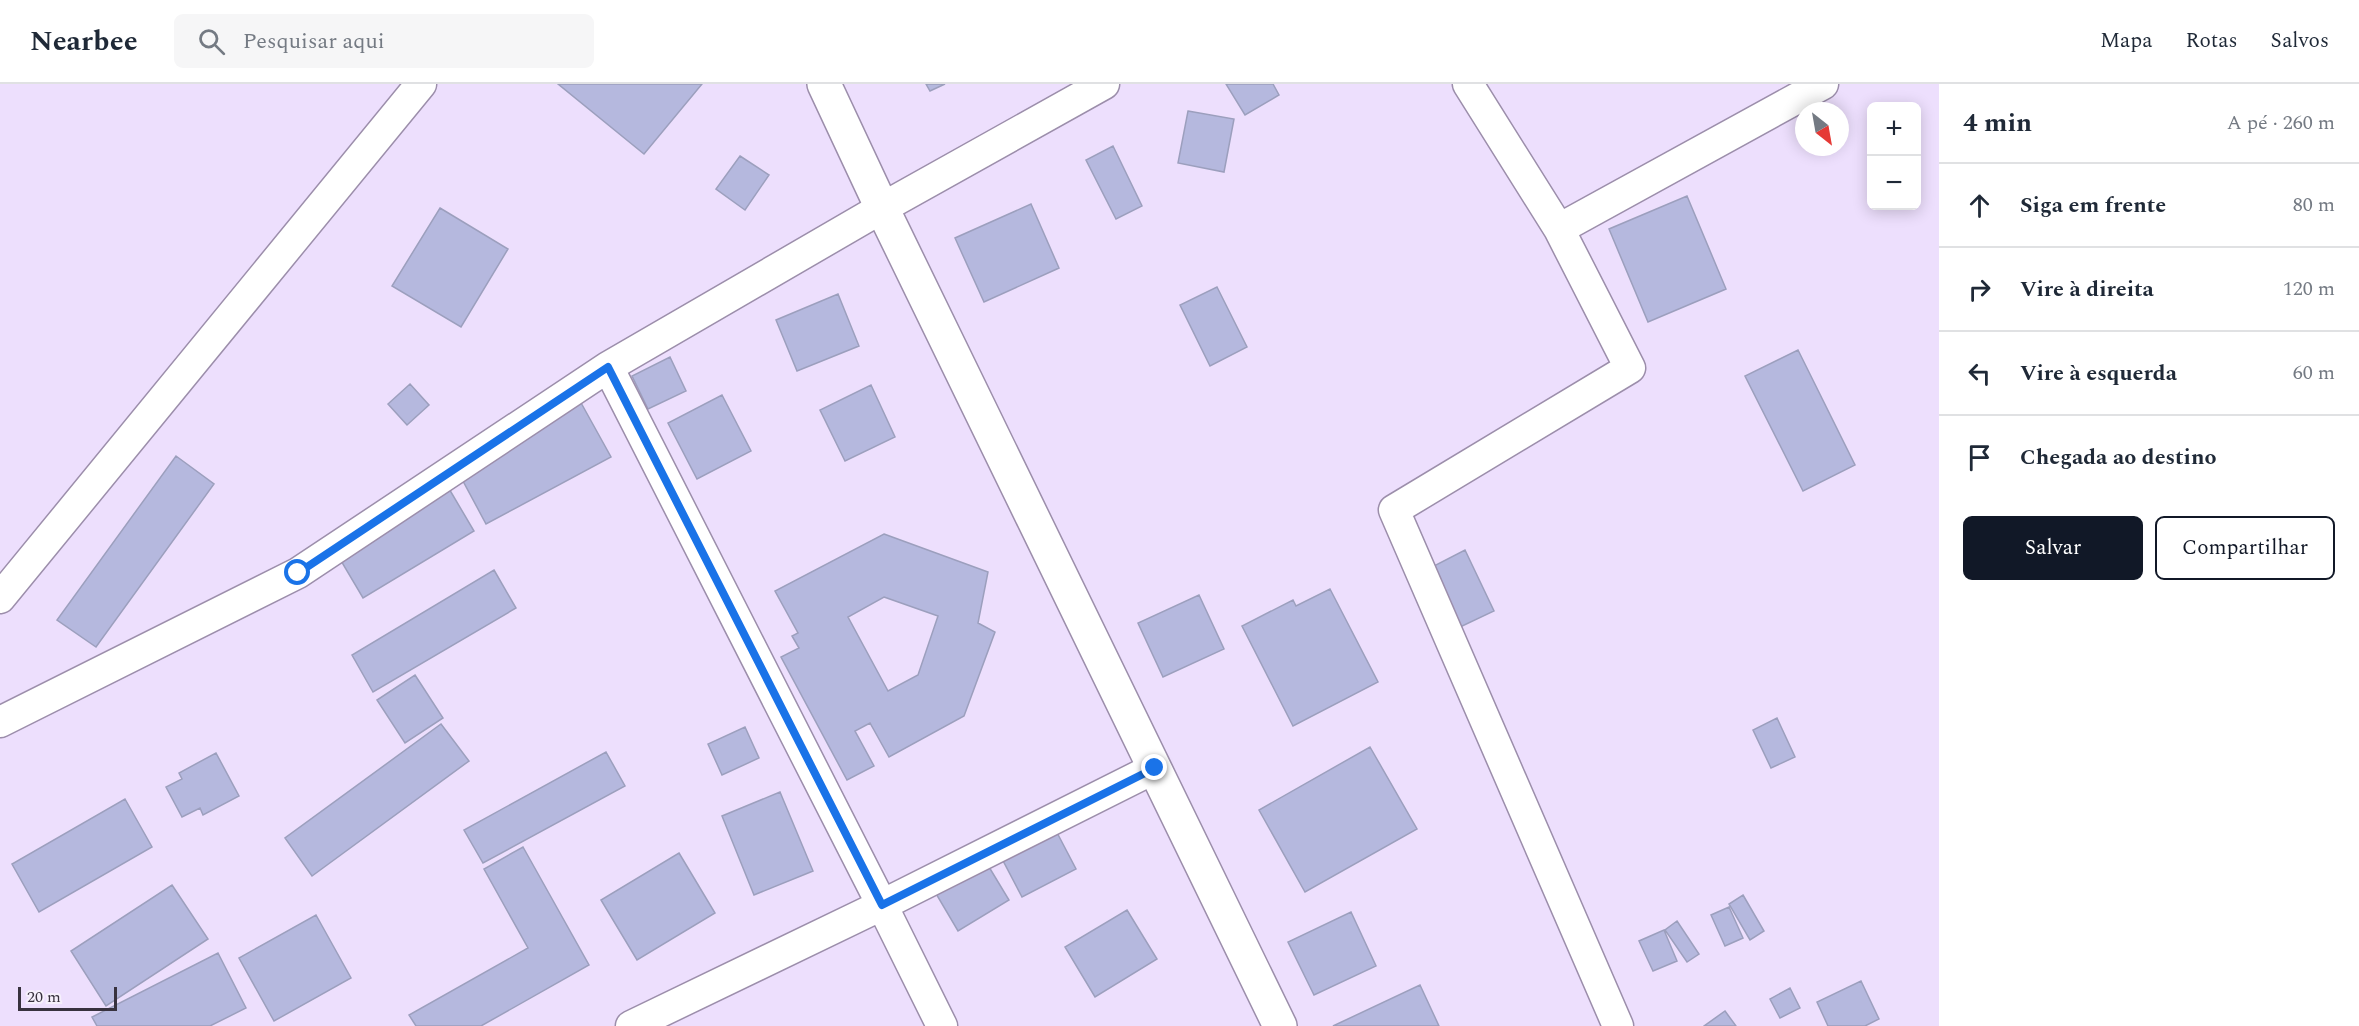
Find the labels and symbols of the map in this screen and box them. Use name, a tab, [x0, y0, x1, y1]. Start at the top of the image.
north arrow	[1795, 102, 1849, 156]
route start	[284, 559, 310, 585]
route end	[1141, 754, 1167, 780]
scale bar	[18, 984, 117, 1012]

